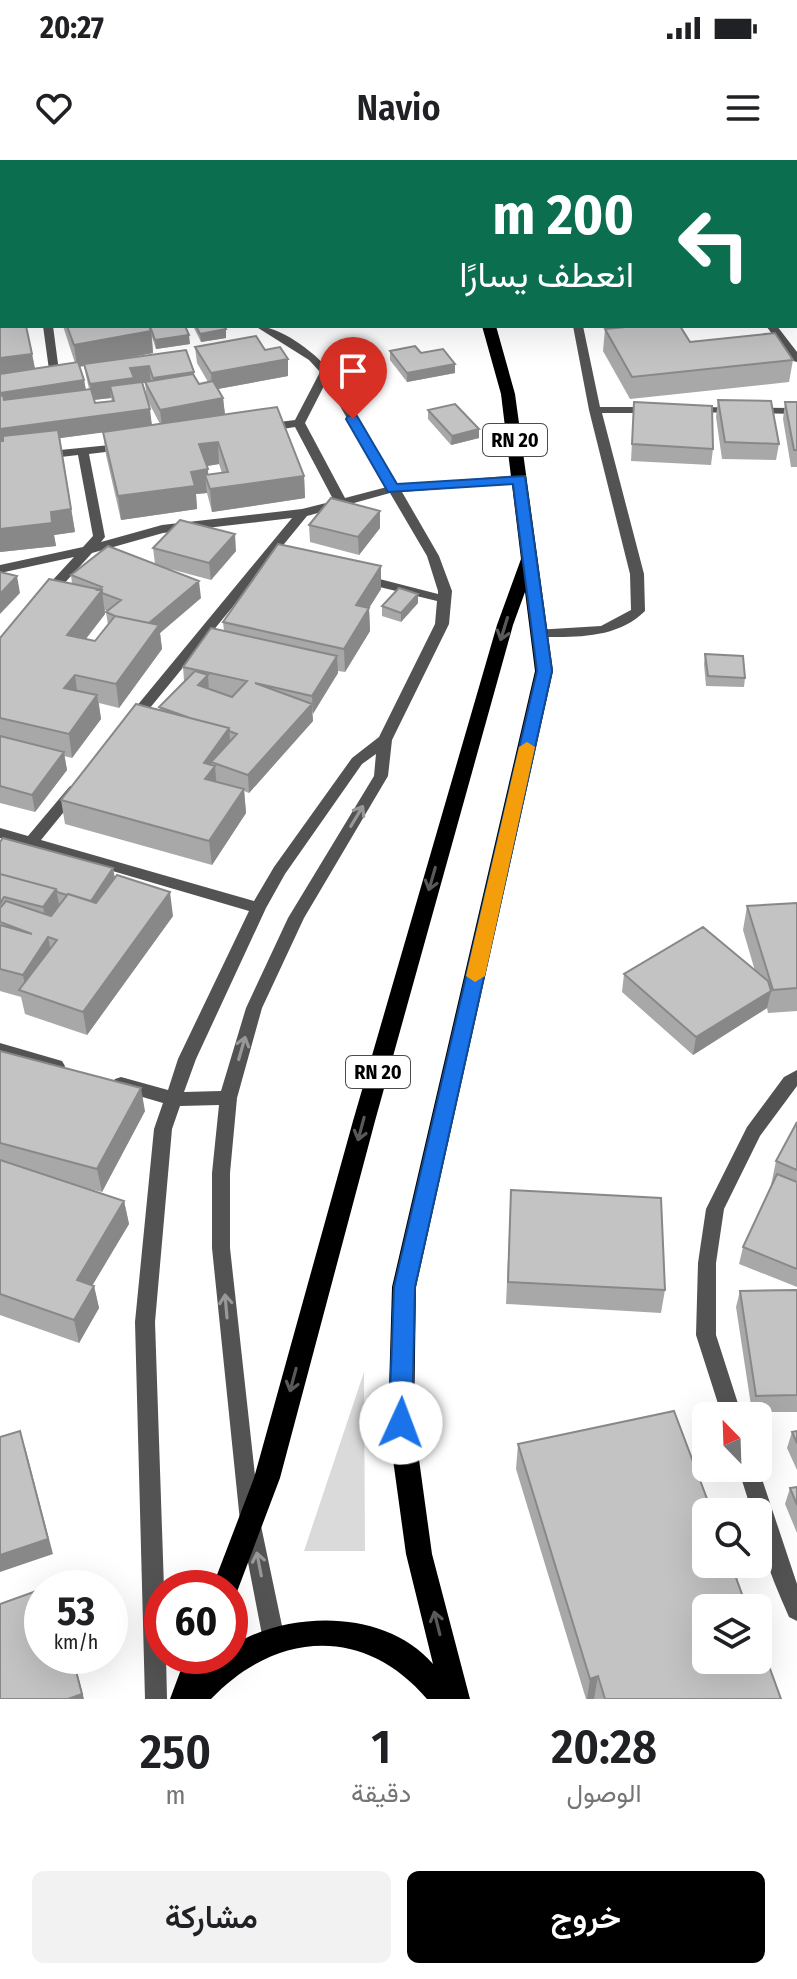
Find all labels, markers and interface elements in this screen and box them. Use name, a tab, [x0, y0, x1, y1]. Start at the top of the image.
text: 20:27	[40, 10, 104, 46]
icon: heart	[32, 86, 76, 130]
text: Navio	[356, 86, 441, 130]
icon: menu	[721, 86, 765, 130]
text: 200 m	[493, 182, 634, 249]
icon: left	[662, 192, 766, 296]
text: انعطف يسارًا	[459, 253, 634, 297]
pin	[319, 337, 387, 419]
icon: arrive	[331, 349, 375, 393]
road number: RN 20	[483, 424, 547, 456]
one-way arrow	[496, 616, 511, 642]
one-way arrow	[349, 805, 365, 828]
one-way arrow	[424, 866, 439, 892]
one-way arrow	[236, 1036, 251, 1062]
road number: RN 20	[346, 1056, 410, 1088]
one-way arrow	[353, 1116, 368, 1142]
one-way arrow	[219, 1293, 234, 1320]
one-way arrow	[285, 1367, 300, 1393]
position arrow	[359, 1381, 443, 1465]
north arrow	[692, 1402, 772, 1482]
map controls	[692, 1402, 772, 1674]
button: search	[692, 1498, 772, 1578]
one-way arrow	[251, 1551, 266, 1577]
speed limit sign: 60	[144, 1570, 248, 1674]
text: 53	[57, 1588, 95, 1636]
button: layers	[692, 1594, 772, 1674]
one-way arrow	[428, 1611, 443, 1637]
text: km/h	[54, 1630, 98, 1654]
text: 1	[371, 1718, 391, 1776]
text: 20:28	[551, 1718, 657, 1776]
text: 250	[140, 1723, 211, 1781]
text: دقيقة	[351, 1778, 411, 1809]
text: الوصول	[567, 1778, 642, 1809]
text: m	[166, 1780, 186, 1811]
button: مشاركة	[32, 1871, 391, 1963]
button: خروج	[407, 1871, 765, 1963]

